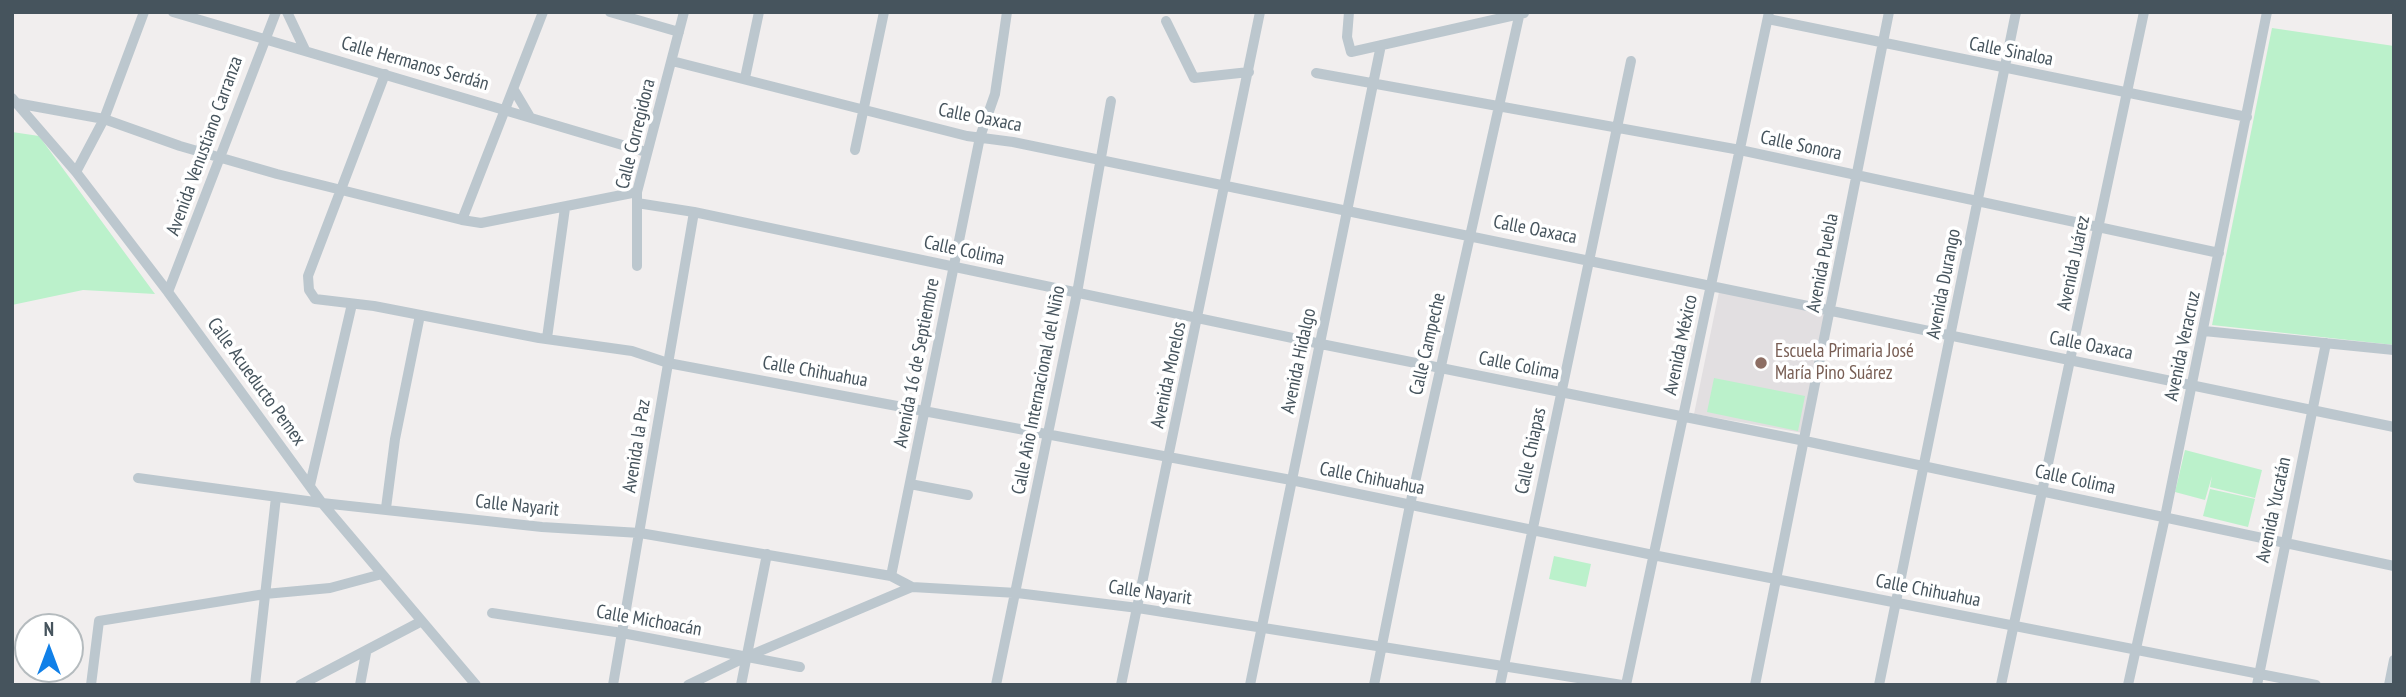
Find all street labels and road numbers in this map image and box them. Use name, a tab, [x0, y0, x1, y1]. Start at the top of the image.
street label: Calle Hermanos Serdán	[339, 32, 491, 96]
street label: Calle Sinaloa	[1967, 33, 2055, 71]
street label: Avenida Venustiano Carranza	[162, 53, 248, 239]
street label: Calle Corregidora	[611, 76, 661, 192]
street label: Calle Oaxaca	[936, 99, 1024, 137]
street label: Calle Sonora	[1758, 126, 1844, 166]
street label: Calle Oaxaca	[1491, 211, 1579, 249]
street label: Avenida Puebla	[1802, 212, 1844, 314]
street label: Avenida Juárez	[2053, 214, 2095, 312]
street label: Avenida Durango	[1922, 227, 1966, 341]
street label: Calle Colima	[922, 231, 1006, 271]
street label: Avenida 16 de Septiembre	[889, 276, 945, 450]
street label: Calle Año Internacional del Niño	[1008, 284, 1070, 496]
street label: Avenida Veracruz	[2160, 289, 2206, 403]
street label: Calle Campeche	[1405, 291, 1451, 397]
street label: Avenida México	[1659, 293, 1703, 397]
street label: Avenida Hidalgo	[1277, 306, 1321, 416]
street label: Calle Acueducto Pemex	[202, 314, 310, 450]
street label: Avenida Morelos	[1147, 320, 1191, 430]
street label: Calle Oaxaca	[2047, 327, 2135, 365]
street label: Calle Colima	[1477, 347, 1561, 385]
street label: Calle Chihuahua	[761, 352, 869, 392]
street label: Avenida la Paz	[618, 398, 656, 494]
street label: Calle Chiapas	[1511, 406, 1551, 496]
street label: Avenida Yucatán	[2252, 455, 2296, 565]
street label: Calle Chihuahua	[1318, 458, 1426, 500]
street label: Calle Colima	[2033, 460, 2117, 500]
street label: Calle Nayarit	[474, 490, 560, 522]
street label: Calle Chihuahua	[1874, 570, 1982, 612]
street label: Calle Nayarit	[1107, 576, 1193, 610]
street label: Calle Michoacán	[595, 601, 703, 641]

